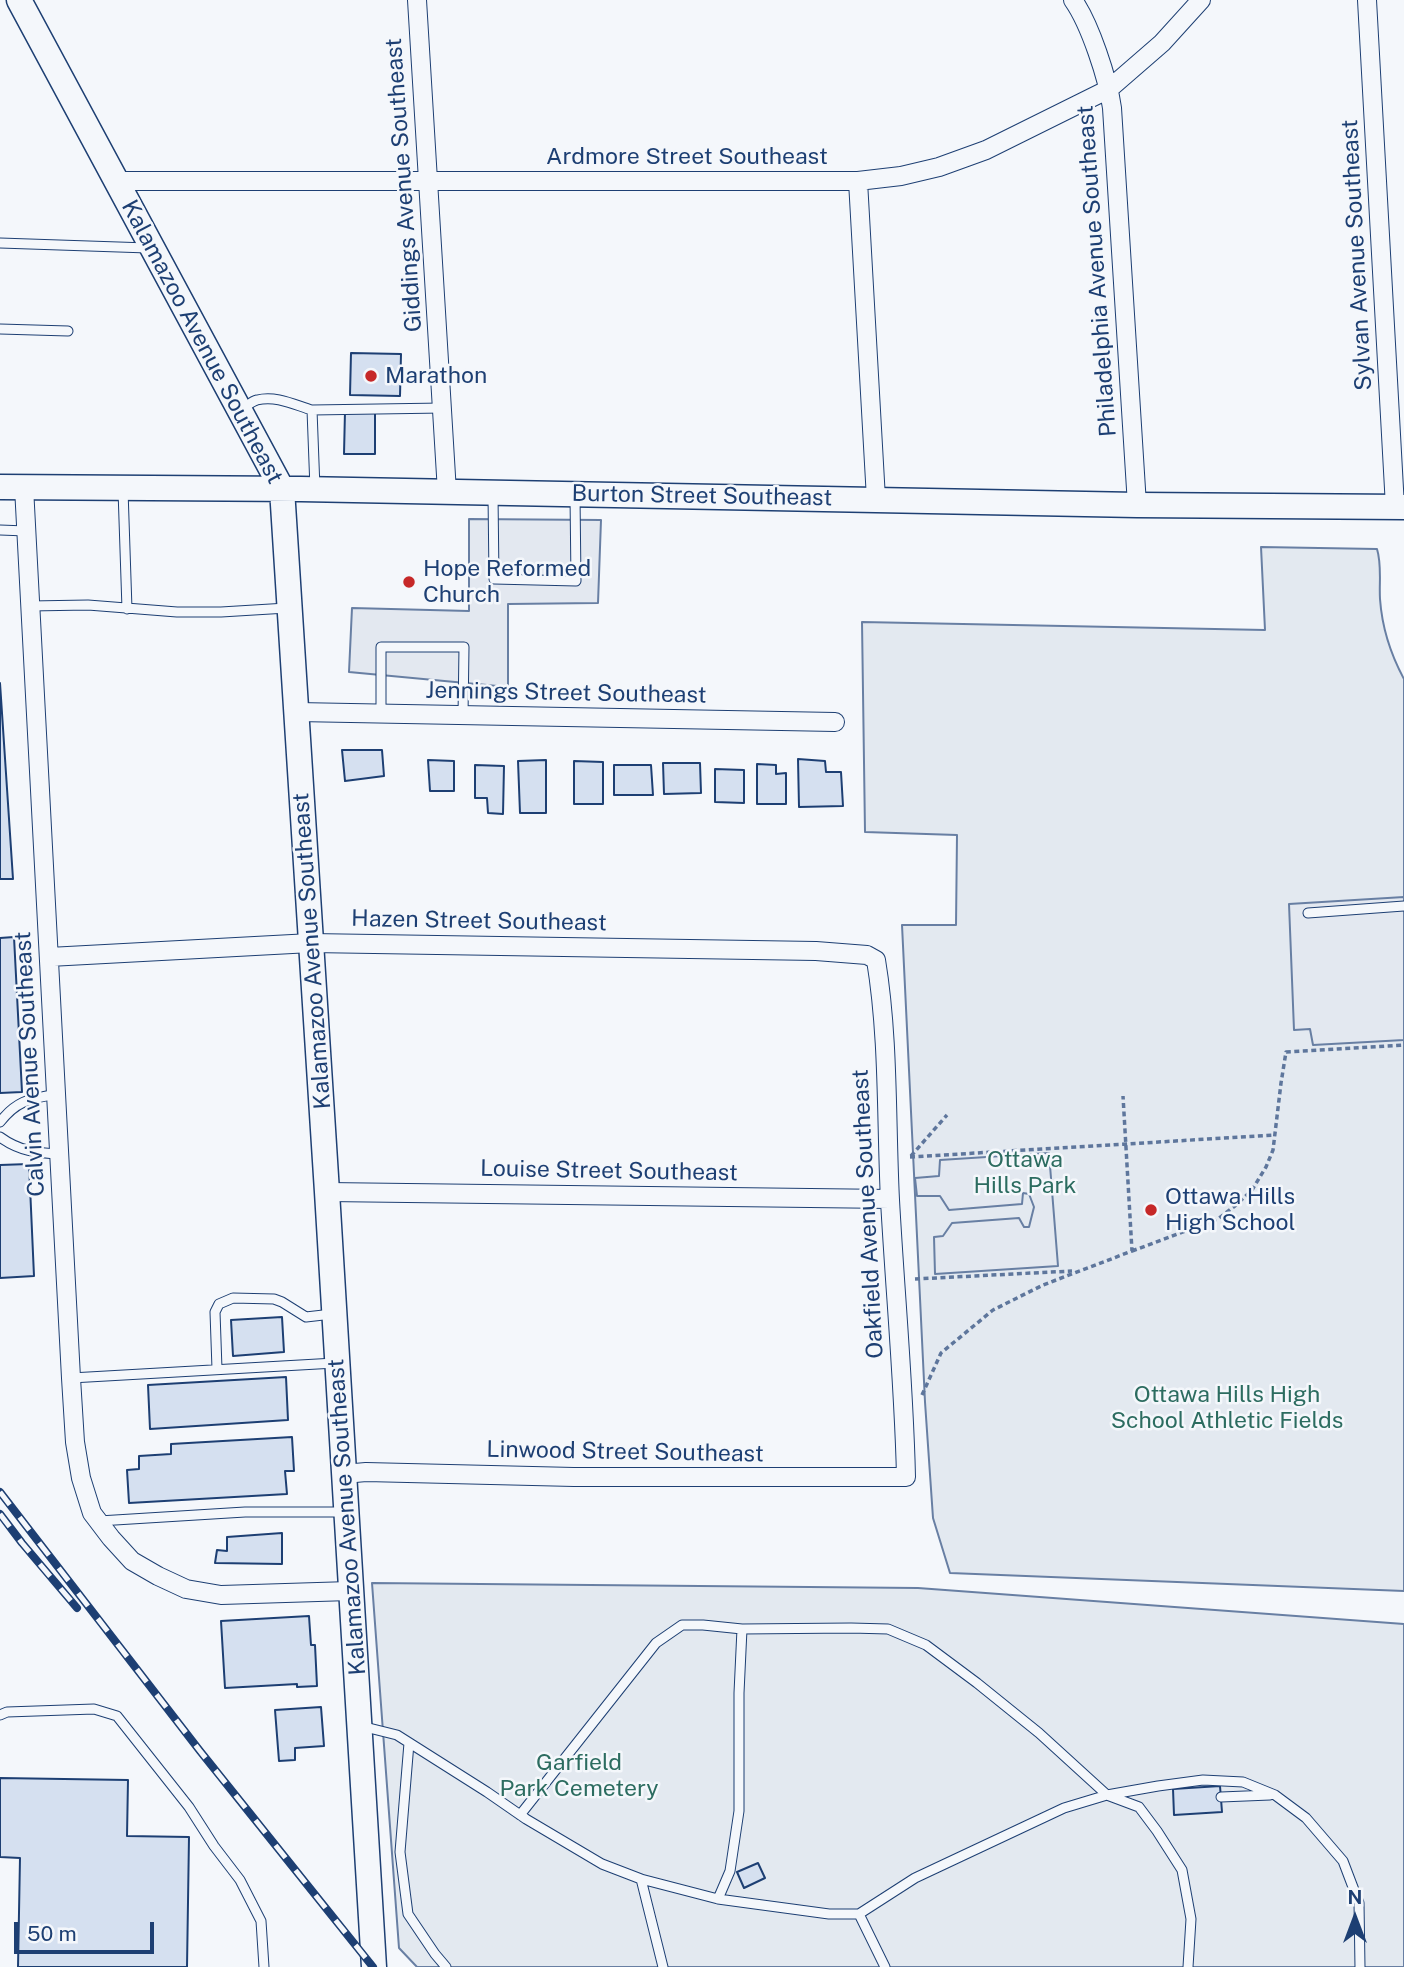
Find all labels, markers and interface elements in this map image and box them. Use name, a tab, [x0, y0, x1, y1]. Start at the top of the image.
street label: Giddings Avenue Southeast	[380, 37, 428, 333]
street label: Philadelphia Avenue Southeast	[1072, 104, 1122, 438]
street label: Sylvan Avenue Southeast	[1336, 119, 1378, 391]
street label: Ardmore Street Southeast	[546, 143, 828, 171]
street label: Kalamazoo Avenue Southeast	[115, 195, 289, 489]
place label: Marathon	[385, 362, 487, 390]
marker: Marathon	[363, 368, 379, 384]
street label: Burton Street Southeast	[571, 480, 833, 512]
place label: Hope Reformed Church	[423, 555, 591, 609]
marker: Hope Reformed Church	[401, 574, 417, 590]
street label: Jennings Street Southeast	[425, 677, 707, 709]
street label: Kalamazoo Avenue Southeast	[287, 792, 337, 1110]
street label: Hazen Street Southeast	[351, 905, 607, 937]
street label: Calvin Avenue Southeast	[9, 931, 51, 1197]
street label: Oakfield Avenue Southeast	[847, 1069, 889, 1359]
park label: Ottawa Hills Park	[974, 1146, 1076, 1200]
street label: Louise Street Southeast	[480, 1155, 738, 1187]
place label: Ottawa Hills High School	[1165, 1183, 1295, 1237]
marker: Ottawa Hills High School	[1143, 1202, 1159, 1218]
street label: Kalamazoo Avenue Southeast	[322, 1358, 372, 1676]
park label: Ottawa Hills High School Athletic Fields	[1111, 1381, 1343, 1435]
street label: Linwood Street Southeast	[486, 1436, 764, 1468]
park label: Garfield Park Cemetery	[499, 1749, 659, 1803]
north arrow	[1320, 1883, 1390, 1953]
text: N	[1348, 1886, 1362, 1908]
scale bar	[18, 1908, 158, 1952]
text: 50 m	[27, 1921, 77, 1946]

